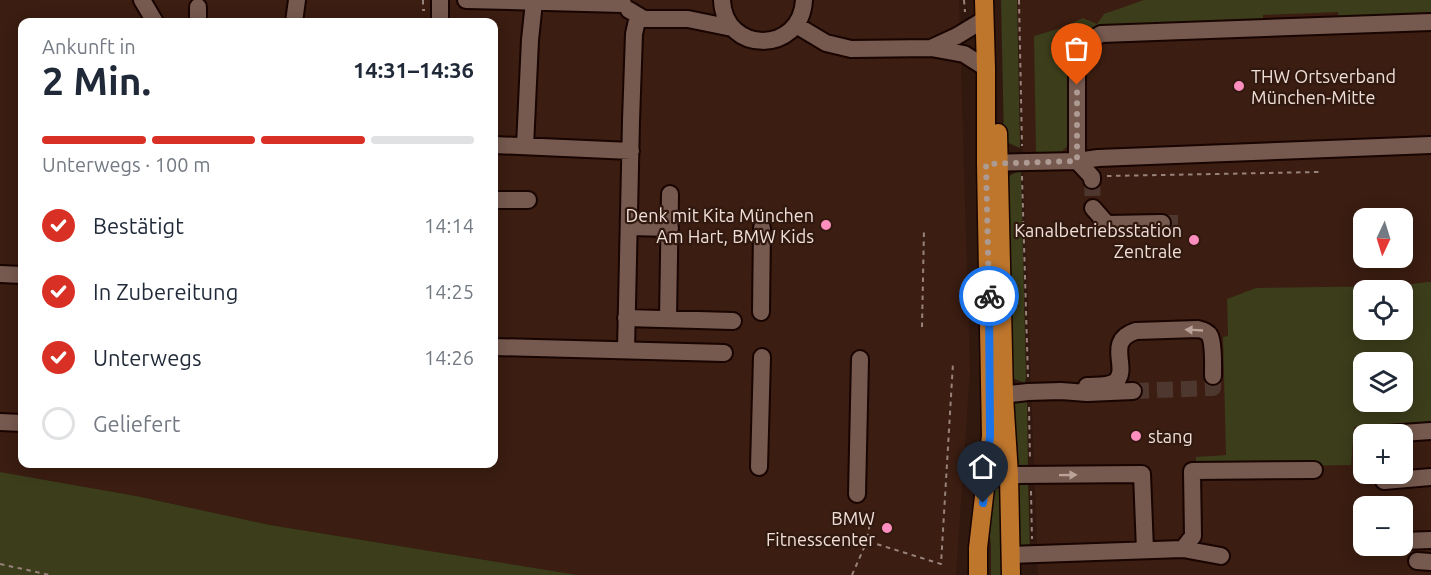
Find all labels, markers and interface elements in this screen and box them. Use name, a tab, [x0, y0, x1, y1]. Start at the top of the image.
pin	[1051, 23, 1102, 85]
icon: bag	[1060, 32, 1093, 65]
text: Ankunft in	[42, 35, 136, 58]
text: 14:31–14:36	[353, 57, 474, 82]
text: 2 Min.	[42, 59, 151, 102]
place label: THW Ortsverband München-Mitte	[1251, 66, 1396, 107]
marker: THW Ortsverband München-Mitte	[1232, 79, 1246, 93]
text: Unterwegs · 100 m	[42, 153, 210, 176]
place label: Denk mit Kita München Am Hart, BMW Kids	[626, 205, 814, 246]
north arrow	[1353, 208, 1413, 268]
map controls	[1353, 208, 1413, 556]
icon: check	[42, 209, 75, 242]
text: Bestätigt	[93, 213, 184, 238]
text: 14:14	[424, 214, 474, 237]
marker: Denk mit Kita München Am Hart, BMW Kids	[819, 218, 833, 232]
place label: Kanalbetriebsstation Zentrale	[1014, 220, 1182, 261]
marker: Kanalbetriebsstation Zentrale	[1187, 233, 1201, 247]
courier	[959, 266, 1019, 326]
icon: check	[42, 275, 75, 308]
text: In Zubereitung	[93, 279, 238, 304]
text: 14:25	[424, 280, 474, 303]
icon: bike	[973, 280, 1006, 313]
button: locate	[1353, 280, 1413, 340]
one-way arrow	[1184, 325, 1203, 335]
icon: check	[42, 341, 75, 374]
text: Unterwegs	[93, 345, 202, 370]
text: 14:26	[424, 346, 474, 369]
button: layers	[1353, 352, 1413, 412]
text: Geliefert	[93, 411, 180, 436]
button: +	[1353, 424, 1413, 484]
place label: stang	[1148, 426, 1193, 446]
marker: stang	[1129, 429, 1143, 443]
pin	[957, 441, 1008, 503]
icon: home	[966, 450, 999, 483]
one-way arrow	[1058, 470, 1077, 480]
button: −	[1353, 496, 1413, 556]
place label: BMW Fitnesscenter	[766, 508, 875, 549]
marker: BMW Fitnesscenter	[880, 521, 894, 535]

